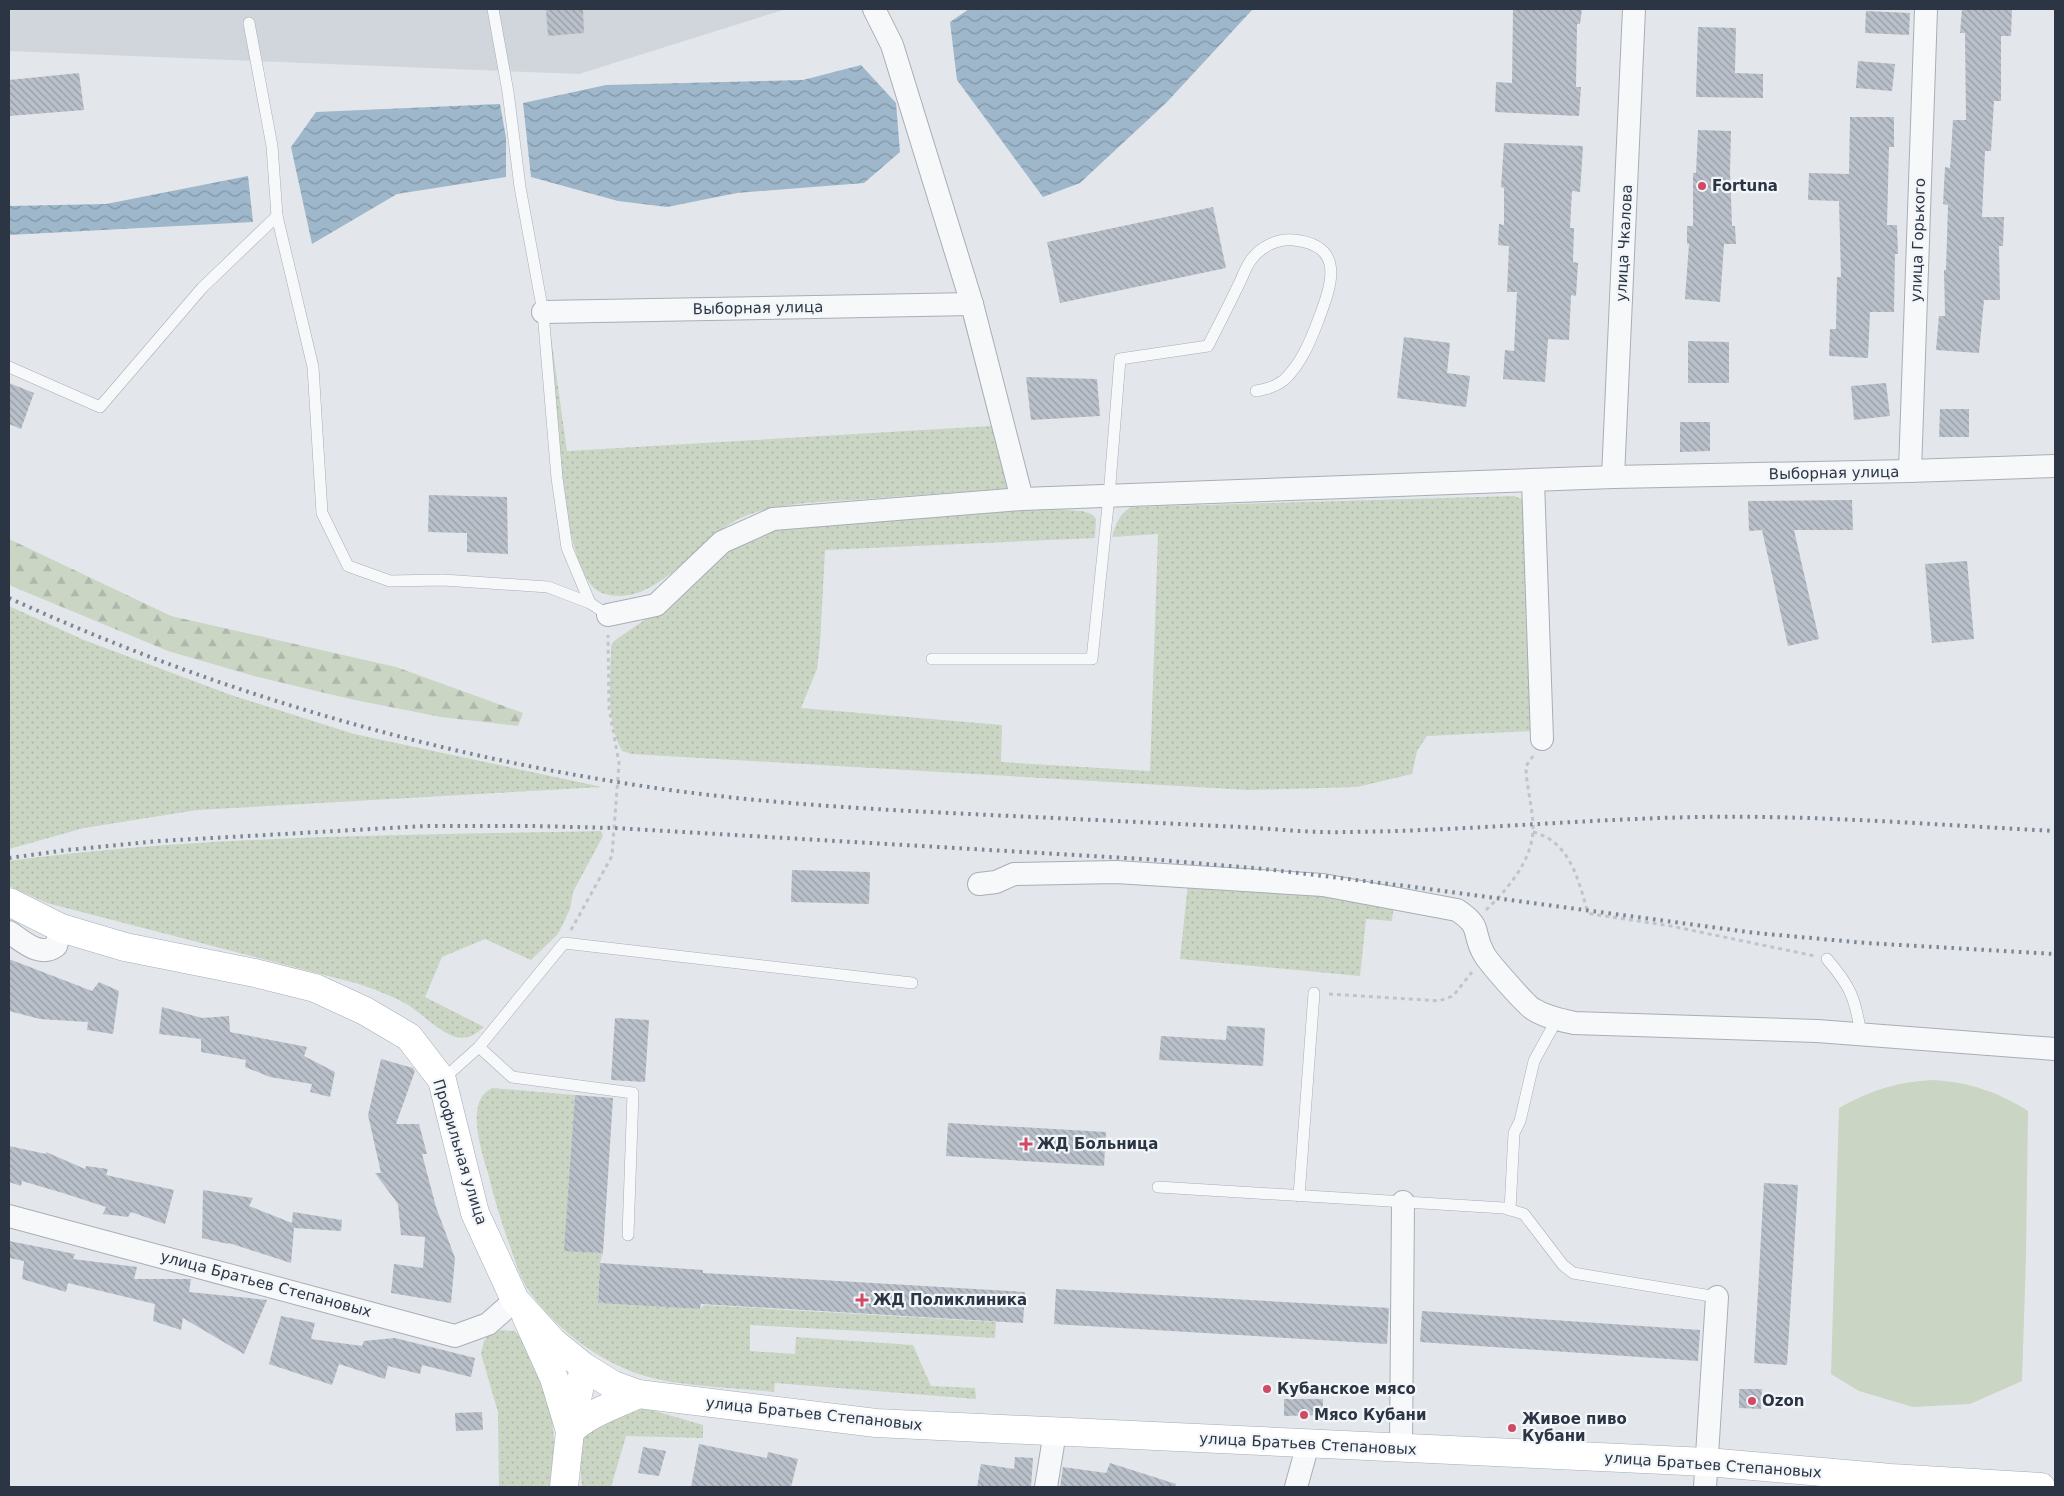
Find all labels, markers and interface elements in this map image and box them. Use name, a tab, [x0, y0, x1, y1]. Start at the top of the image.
place label: Fortuna	[1712, 177, 1778, 195]
street label: улица Горького	[1907, 178, 1929, 302]
marker: Fortuna	[1696, 180, 1708, 192]
street label: улица Чкалова	[1612, 184, 1636, 302]
street label: Выборная улица	[693, 298, 823, 318]
street label: Выборная улица	[1769, 463, 1899, 483]
street label: Профильная улица	[429, 1077, 491, 1227]
place label: ЖД Больница	[1037, 1135, 1158, 1153]
marker: ЖД Больница	[1019, 1137, 1033, 1151]
street label: улица Братьев Степановых	[158, 1247, 374, 1321]
place label: ЖД Поликлиника	[873, 1291, 1027, 1309]
marker: ЖД Поликлиника	[855, 1293, 869, 1307]
place label: Кубанское мясо	[1277, 1380, 1416, 1398]
marker: Кубанское мясо	[1261, 1383, 1273, 1395]
place label: Ozon	[1762, 1392, 1804, 1410]
street label: улица Братьев Степановых	[705, 1394, 923, 1434]
marker: Ozon	[1746, 1395, 1758, 1407]
place label: Мясо Кубани	[1314, 1406, 1427, 1424]
marker: Мясо Кубани	[1298, 1409, 1310, 1421]
place label: Живое пиво Кубани	[1522, 1410, 1627, 1445]
marker: Живое пиво Кубани	[1506, 1422, 1518, 1434]
street label: улица Братьев Степановых	[1199, 1429, 1417, 1459]
street label: улица Братьев Степановых	[1604, 1448, 1822, 1482]

